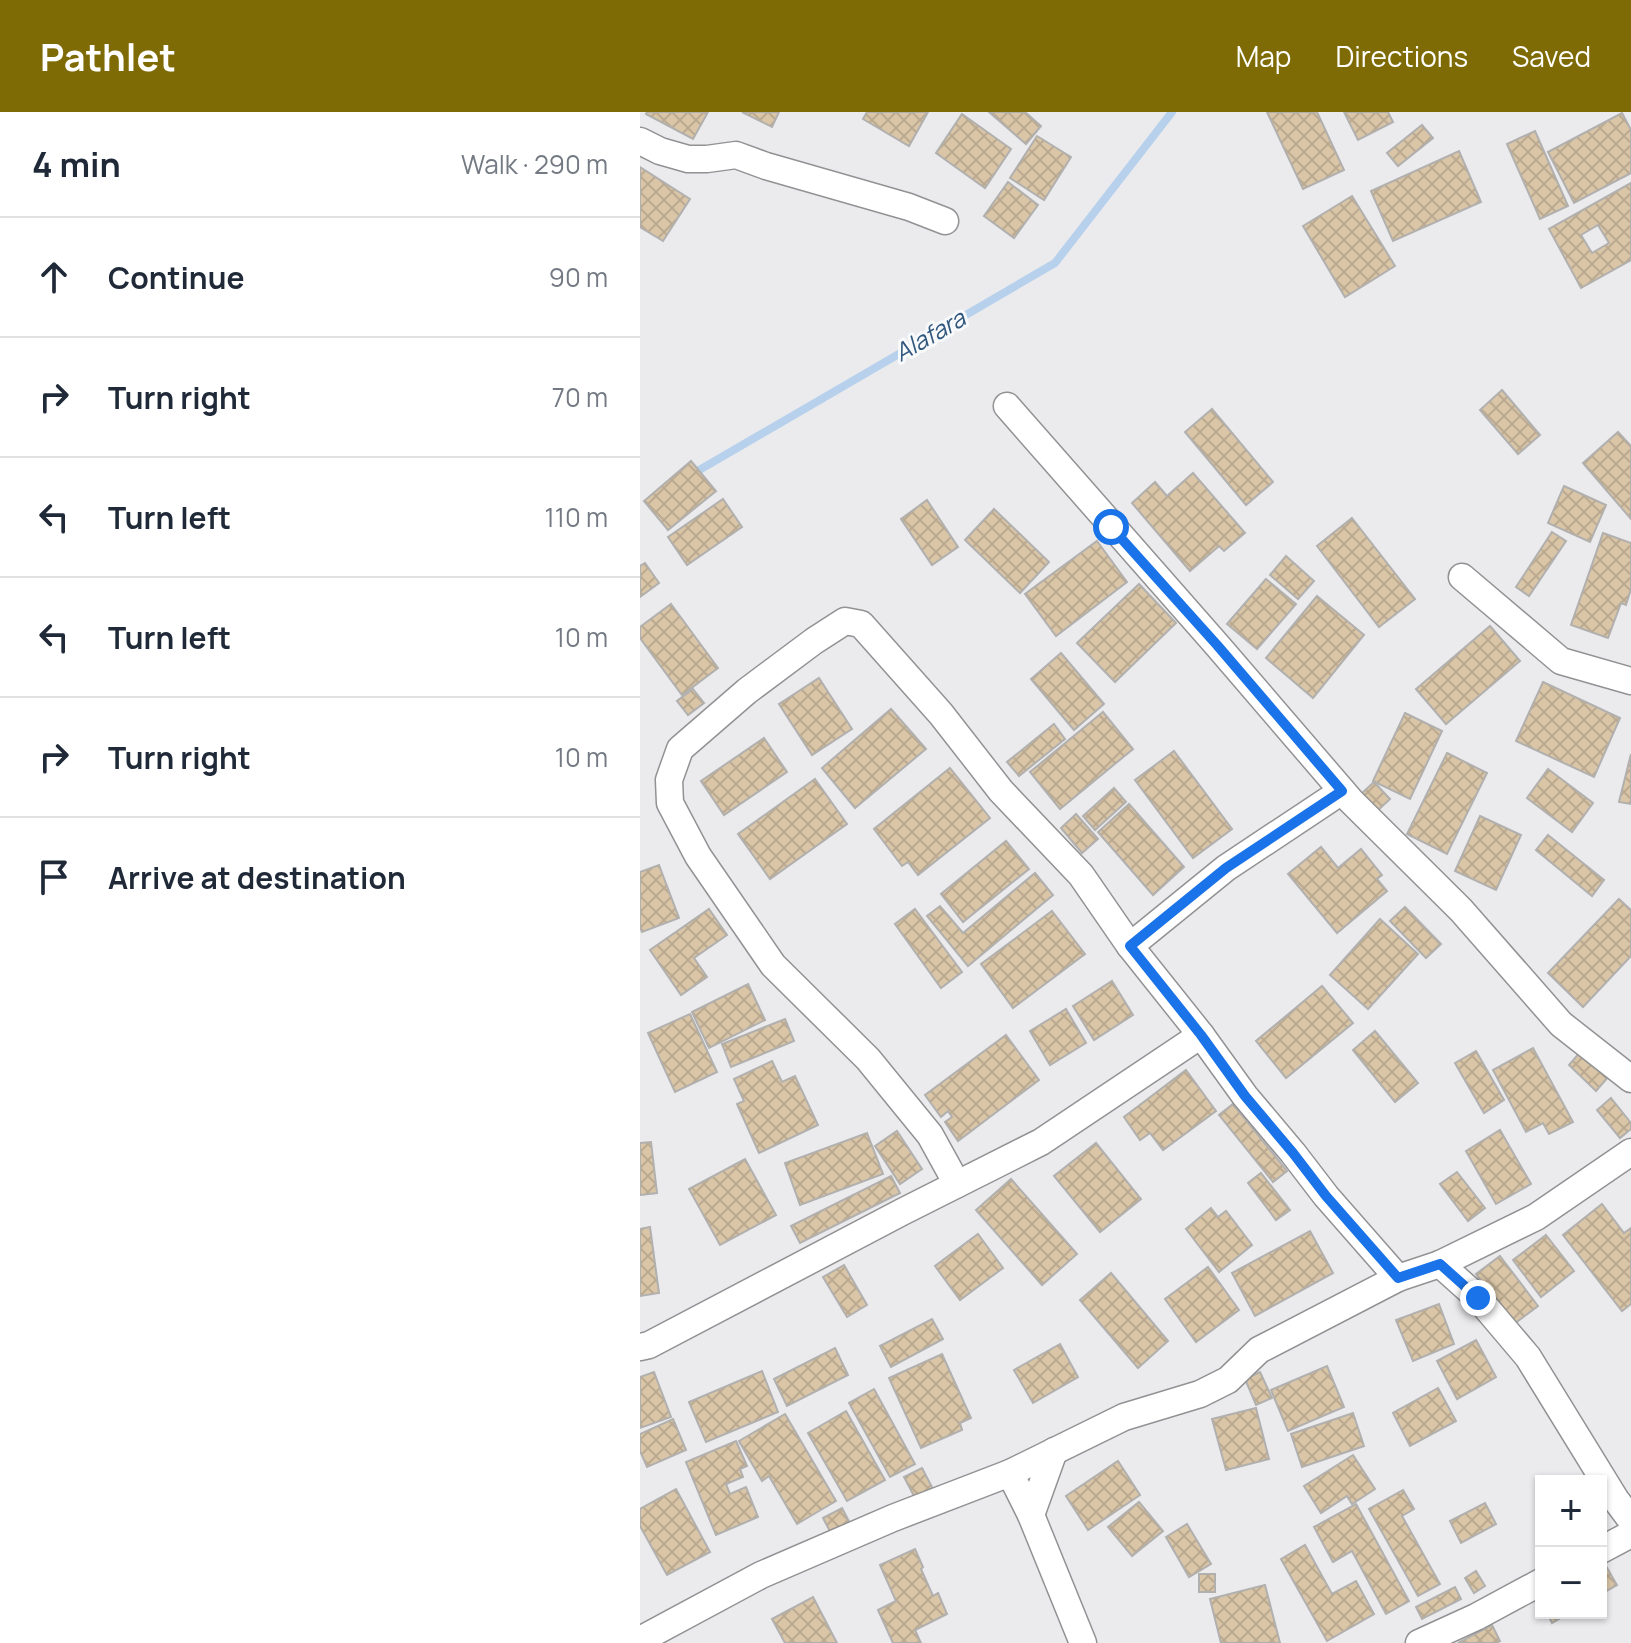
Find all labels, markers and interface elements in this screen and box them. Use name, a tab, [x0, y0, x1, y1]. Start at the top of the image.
text: Pathlet	[40, 30, 176, 82]
text: Map	[1236, 37, 1291, 75]
text: Directions	[1335, 37, 1468, 75]
text: Saved	[1512, 37, 1591, 75]
text: 4 min	[32, 141, 121, 187]
text: Walk · 290 m	[461, 146, 608, 182]
icon: ahead	[32, 255, 76, 299]
text: Continue	[108, 257, 244, 298]
text: 90 m	[549, 259, 608, 295]
water label: Alafara	[888, 300, 972, 368]
icon: right	[32, 375, 76, 419]
text: Turn right	[108, 377, 251, 418]
text: 70 m	[552, 379, 608, 415]
icon: left	[32, 495, 76, 539]
text: Turn left	[108, 497, 231, 538]
text: 110 m	[545, 499, 608, 535]
route start	[1093, 509, 1129, 545]
icon: left	[32, 615, 76, 659]
text: Turn left	[108, 617, 231, 658]
text: 10 m	[555, 619, 608, 655]
icon: right	[32, 735, 76, 779]
text: Turn right	[108, 737, 251, 778]
text: 10 m	[555, 739, 608, 775]
icon: arrive	[32, 855, 76, 899]
text: Arrive at destination	[108, 857, 406, 898]
route end	[1460, 1280, 1496, 1316]
map controls	[1535, 1475, 1607, 1619]
button: +	[1535, 1475, 1607, 1547]
button: −	[1535, 1547, 1607, 1619]

